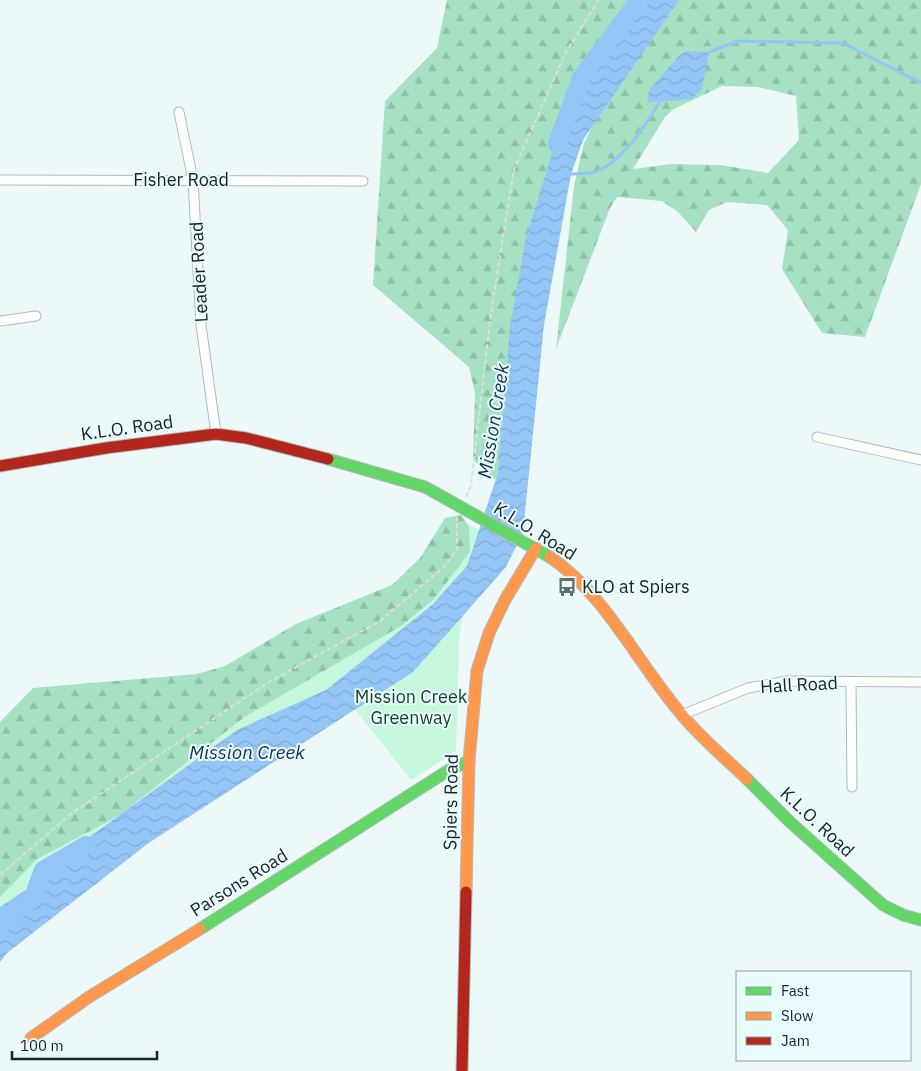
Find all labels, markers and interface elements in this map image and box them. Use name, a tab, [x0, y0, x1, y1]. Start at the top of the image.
street label: Fisher Road	[133, 168, 229, 191]
street label: Leader Road	[184, 221, 213, 323]
water label: Mission Creek	[472, 361, 514, 480]
street label: K.L.O. Road	[79, 410, 175, 445]
street label: K.L.O. Road	[490, 496, 581, 565]
place label: KLO at Spiers	[582, 575, 690, 598]
bus stop icon: KLO at Spiers	[556, 576, 578, 598]
street label: Hall Road	[760, 671, 838, 698]
park label: Mission Creek Greenway	[355, 685, 468, 729]
water label: Mission Creek	[189, 740, 306, 764]
street label: Spiers Road	[438, 754, 463, 850]
street label: K.L.O. Road	[775, 781, 859, 862]
street label: Parsons Road	[186, 844, 292, 922]
legend	[736, 971, 911, 1061]
text: Fast	[781, 981, 809, 1000]
text: Slow	[781, 1006, 814, 1025]
scale bar	[12, 1028, 158, 1060]
text: Jam	[781, 1031, 810, 1050]
text: 100 m	[20, 1036, 64, 1055]

